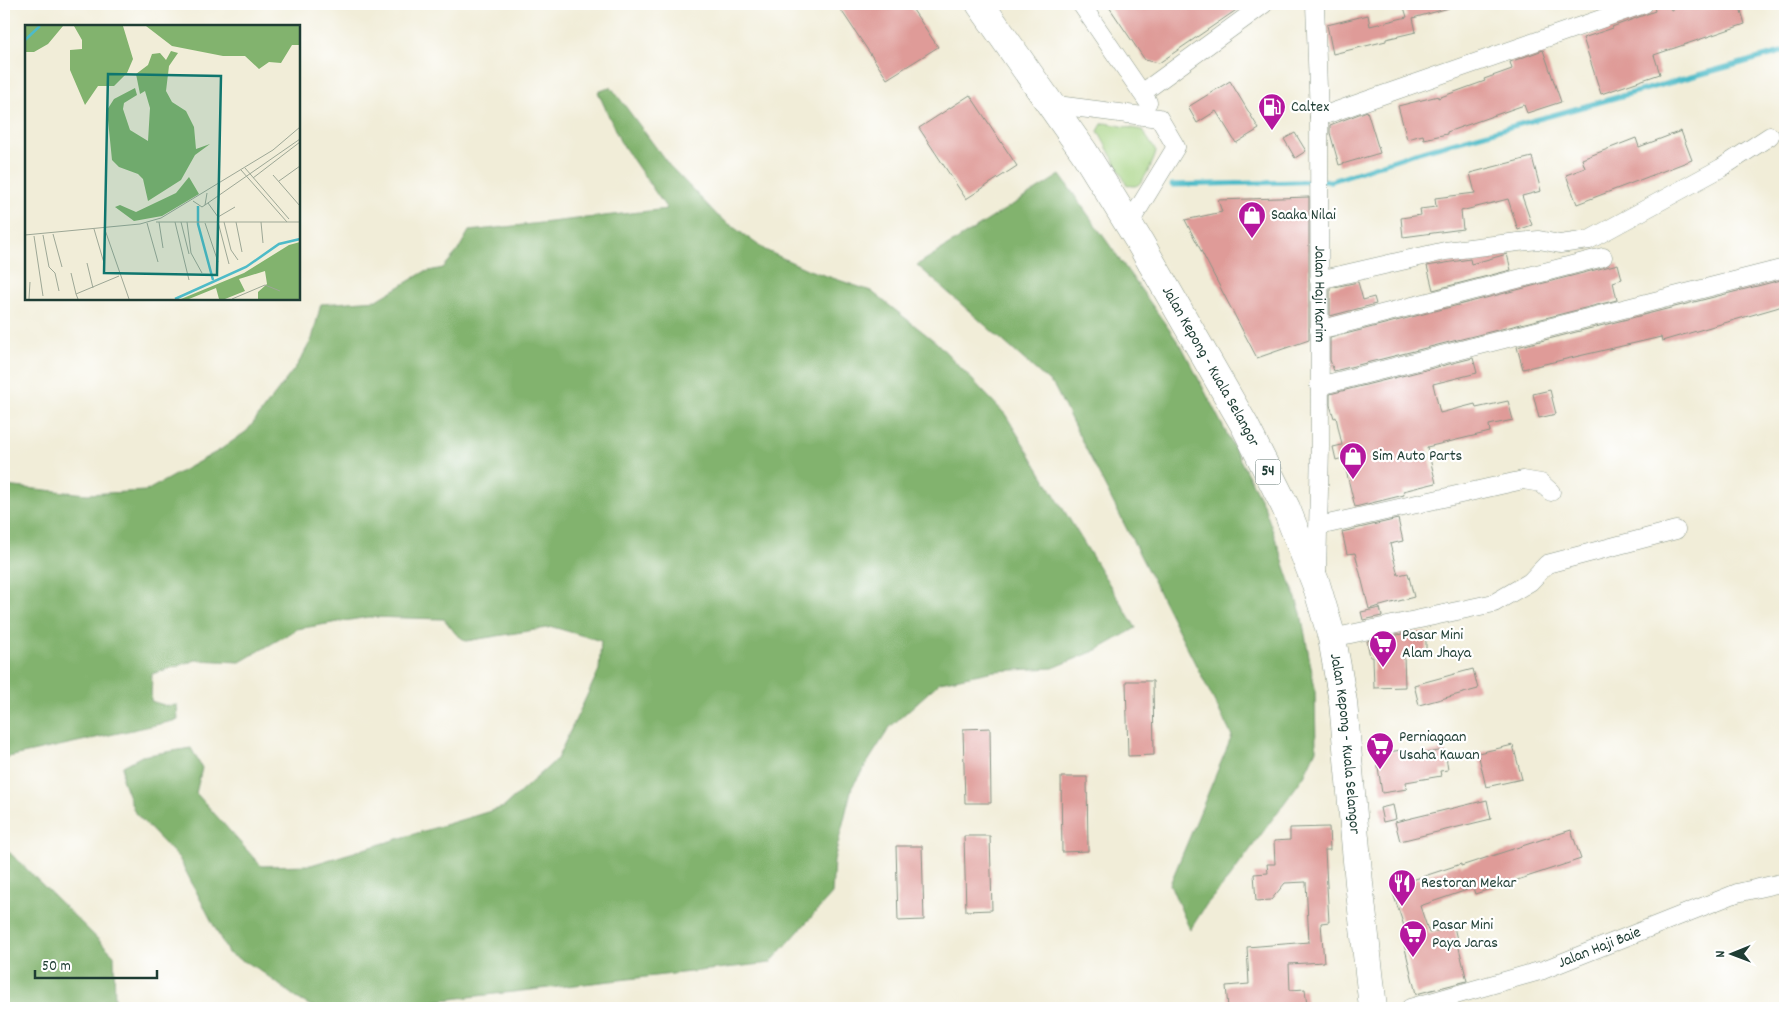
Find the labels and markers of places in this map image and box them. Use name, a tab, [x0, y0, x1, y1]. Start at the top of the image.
fuel station icon: Caltex	[1257, 92, 1287, 131]
place label: Caltex	[1291, 96, 1329, 119]
shop icon: Saaka Nilai	[1237, 200, 1267, 239]
place label: Saaka Nilai	[1271, 204, 1336, 227]
shop icon: Sim Auto Parts	[1338, 441, 1368, 480]
place label: Sim Auto Parts	[1372, 445, 1463, 468]
place label: Pasar Mini Alam Jhaya	[1402, 624, 1472, 665]
supermarket icon: Pasar Mini Alam Jhaya	[1368, 629, 1398, 668]
place label: Perniagaan Usaha Kawan	[1399, 726, 1480, 767]
supermarket icon: Perniagaan Usaha Kawan	[1365, 731, 1395, 770]
restaurant icon: Restoran Mekar	[1387, 868, 1417, 907]
place label: Restoran Mekar	[1421, 872, 1517, 895]
place label: Pasar Mini Paya Jaras	[1432, 914, 1498, 955]
supermarket icon: Pasar Mini Paya Jaras	[1398, 919, 1428, 958]

